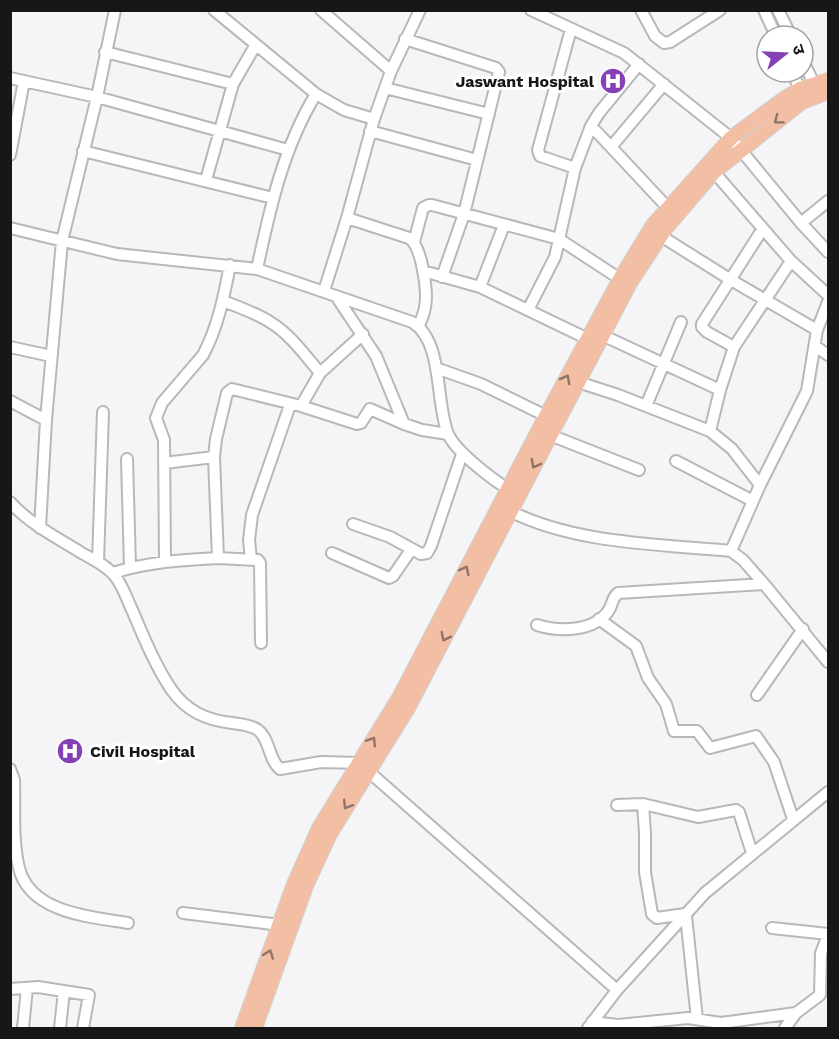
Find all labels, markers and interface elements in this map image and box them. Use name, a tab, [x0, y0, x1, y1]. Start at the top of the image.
north arrow	[755, 24, 815, 84]
text: उ	[788, 42, 809, 58]
hospital icon: Jaswant Hospital	[598, 66, 628, 96]
place label: Jaswant Hospital	[455, 72, 595, 91]
one-way arrow	[773, 112, 784, 123]
one-way arrow	[559, 375, 570, 385]
one-way arrow	[531, 457, 542, 468]
one-way arrow	[457, 565, 469, 576]
one-way arrow	[441, 631, 452, 641]
hospital icon: Civil Hospital	[55, 736, 85, 766]
one-way arrow	[364, 737, 376, 747]
place label: Civil Hospital	[90, 742, 196, 761]
one-way arrow	[344, 799, 355, 810]
one-way arrow	[262, 949, 275, 960]

